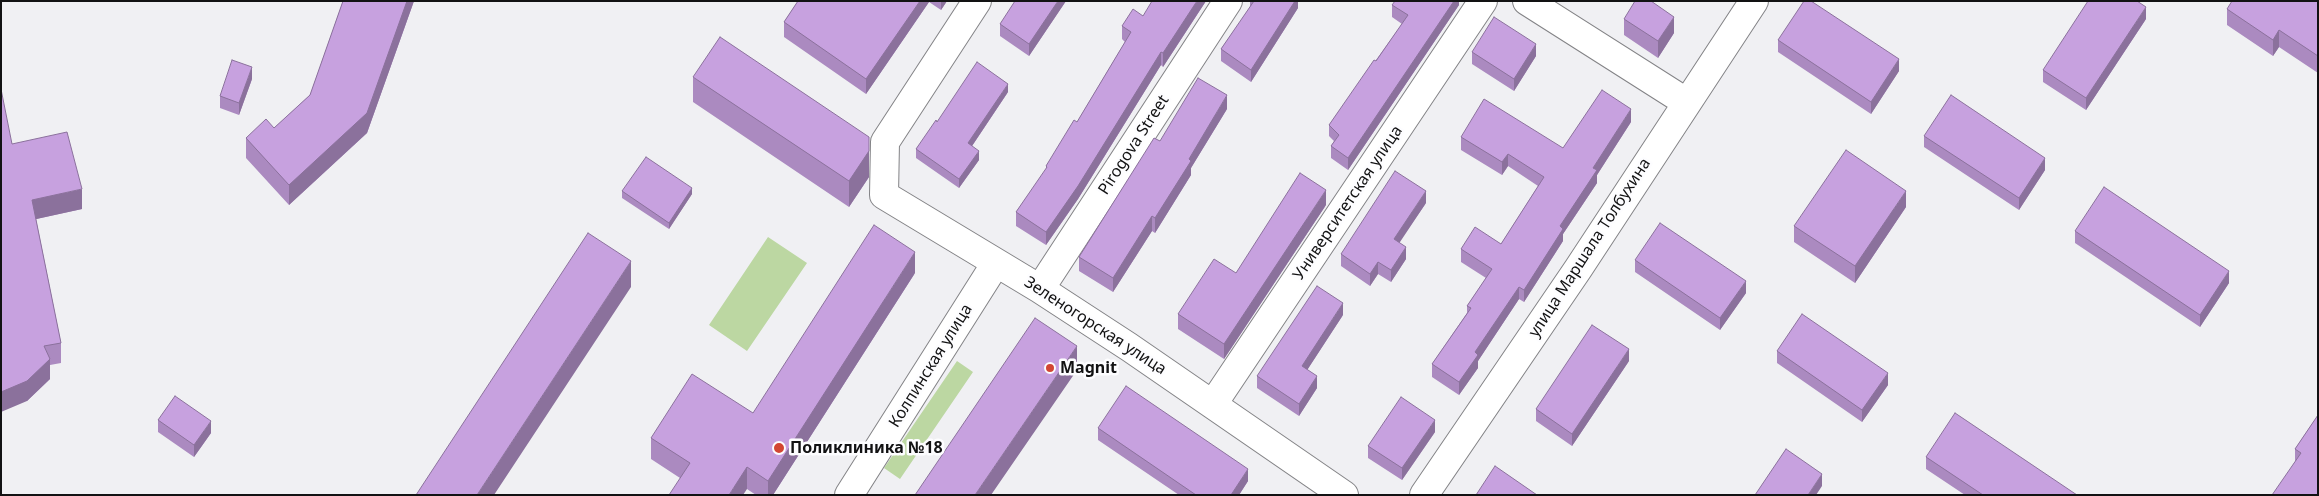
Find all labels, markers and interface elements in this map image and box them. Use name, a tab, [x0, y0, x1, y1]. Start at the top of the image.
street label: Pirogova Street	[1095, 92, 1173, 198]
street label: Университетская улица	[1289, 122, 1407, 284]
street label: улица Маршала Толбухина	[1525, 155, 1655, 341]
street label: Зеленогорская улица	[1020, 273, 1170, 379]
street label: Колпинская улица	[885, 301, 977, 431]
place label: Magnit	[1060, 358, 1117, 378]
marker: Magnit	[1044, 362, 1056, 374]
place label: Поликлиника №18	[790, 438, 943, 458]
marker: Поликлиника №18	[772, 441, 786, 455]

